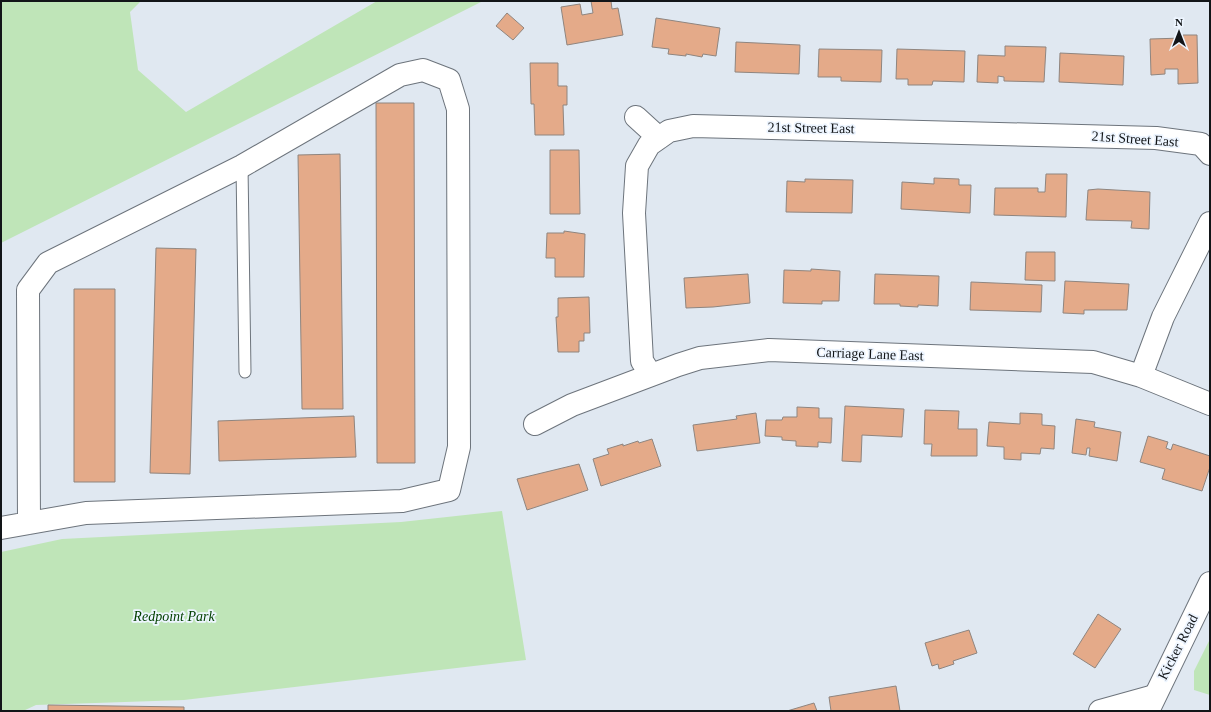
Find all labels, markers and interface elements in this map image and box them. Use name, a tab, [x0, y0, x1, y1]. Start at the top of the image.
north arrow	[1159, 12, 1199, 52]
text: N	[1175, 16, 1183, 28]
street label: 21st Street East	[767, 120, 855, 136]
street label: 21st Street East	[1091, 128, 1179, 150]
street label: Carriage Lane East	[816, 345, 924, 363]
park label: Redpoint Park	[132, 609, 215, 624]
street label: Kicker Road	[1155, 612, 1201, 682]

